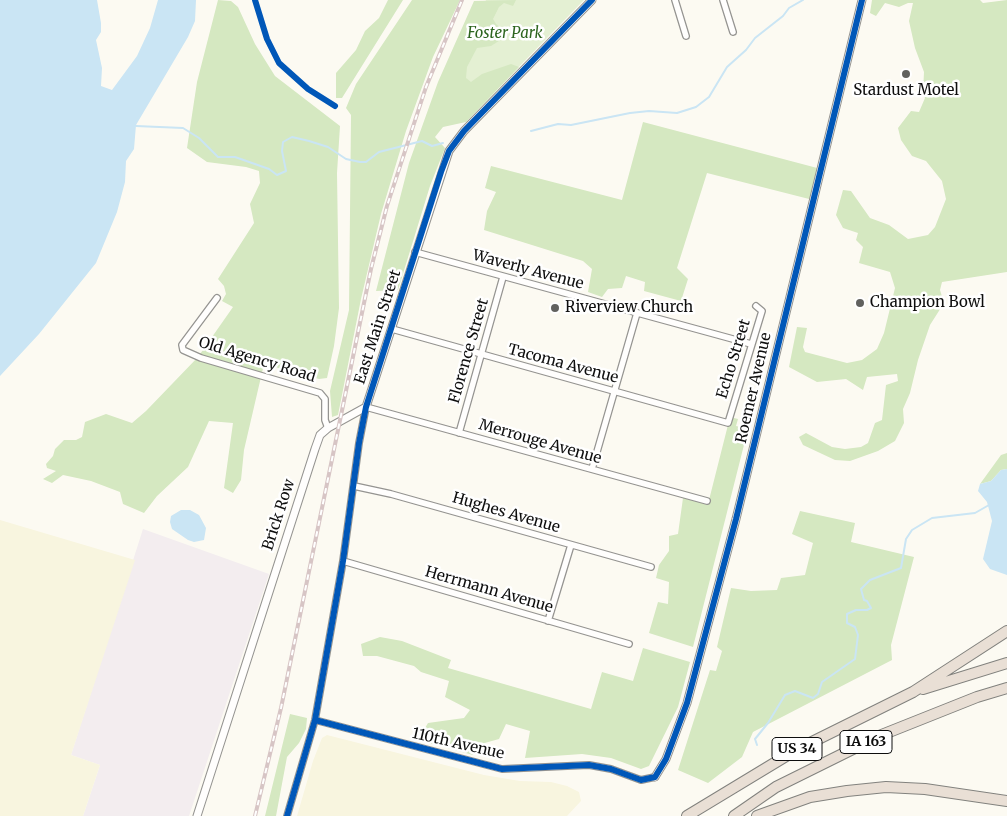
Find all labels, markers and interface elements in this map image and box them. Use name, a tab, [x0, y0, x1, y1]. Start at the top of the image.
park label: Foster Park	[467, 25, 543, 43]
marker: Stardust Motel	[900, 68, 912, 80]
place label: Stardust Motel	[853, 82, 959, 100]
street label: Waverly Avenue	[471, 247, 585, 293]
street label: East Main Street	[351, 268, 405, 386]
place label: Champion Bowl	[870, 294, 985, 312]
street label: Florence Street	[445, 296, 493, 406]
marker: Champion Bowl	[854, 297, 866, 309]
place label: Riverview Church	[565, 299, 693, 317]
marker: Riverview Church	[549, 302, 561, 314]
street label: Echo Street	[713, 317, 755, 401]
street label: Roemer Avenue	[733, 331, 775, 445]
street label: Old Agency Road	[196, 334, 318, 386]
street label: Tacoma Avenue	[506, 341, 620, 387]
street label: Merrouge Avenue	[477, 416, 603, 468]
street label: Brick Row	[259, 477, 299, 553]
street label: Hughes Avenue	[450, 489, 562, 537]
street label: Herrmann Avenue	[423, 563, 555, 617]
street label: 110th Avenue	[410, 725, 506, 763]
road number: IA 163	[840, 730, 892, 754]
road number: US 34	[772, 738, 822, 761]

